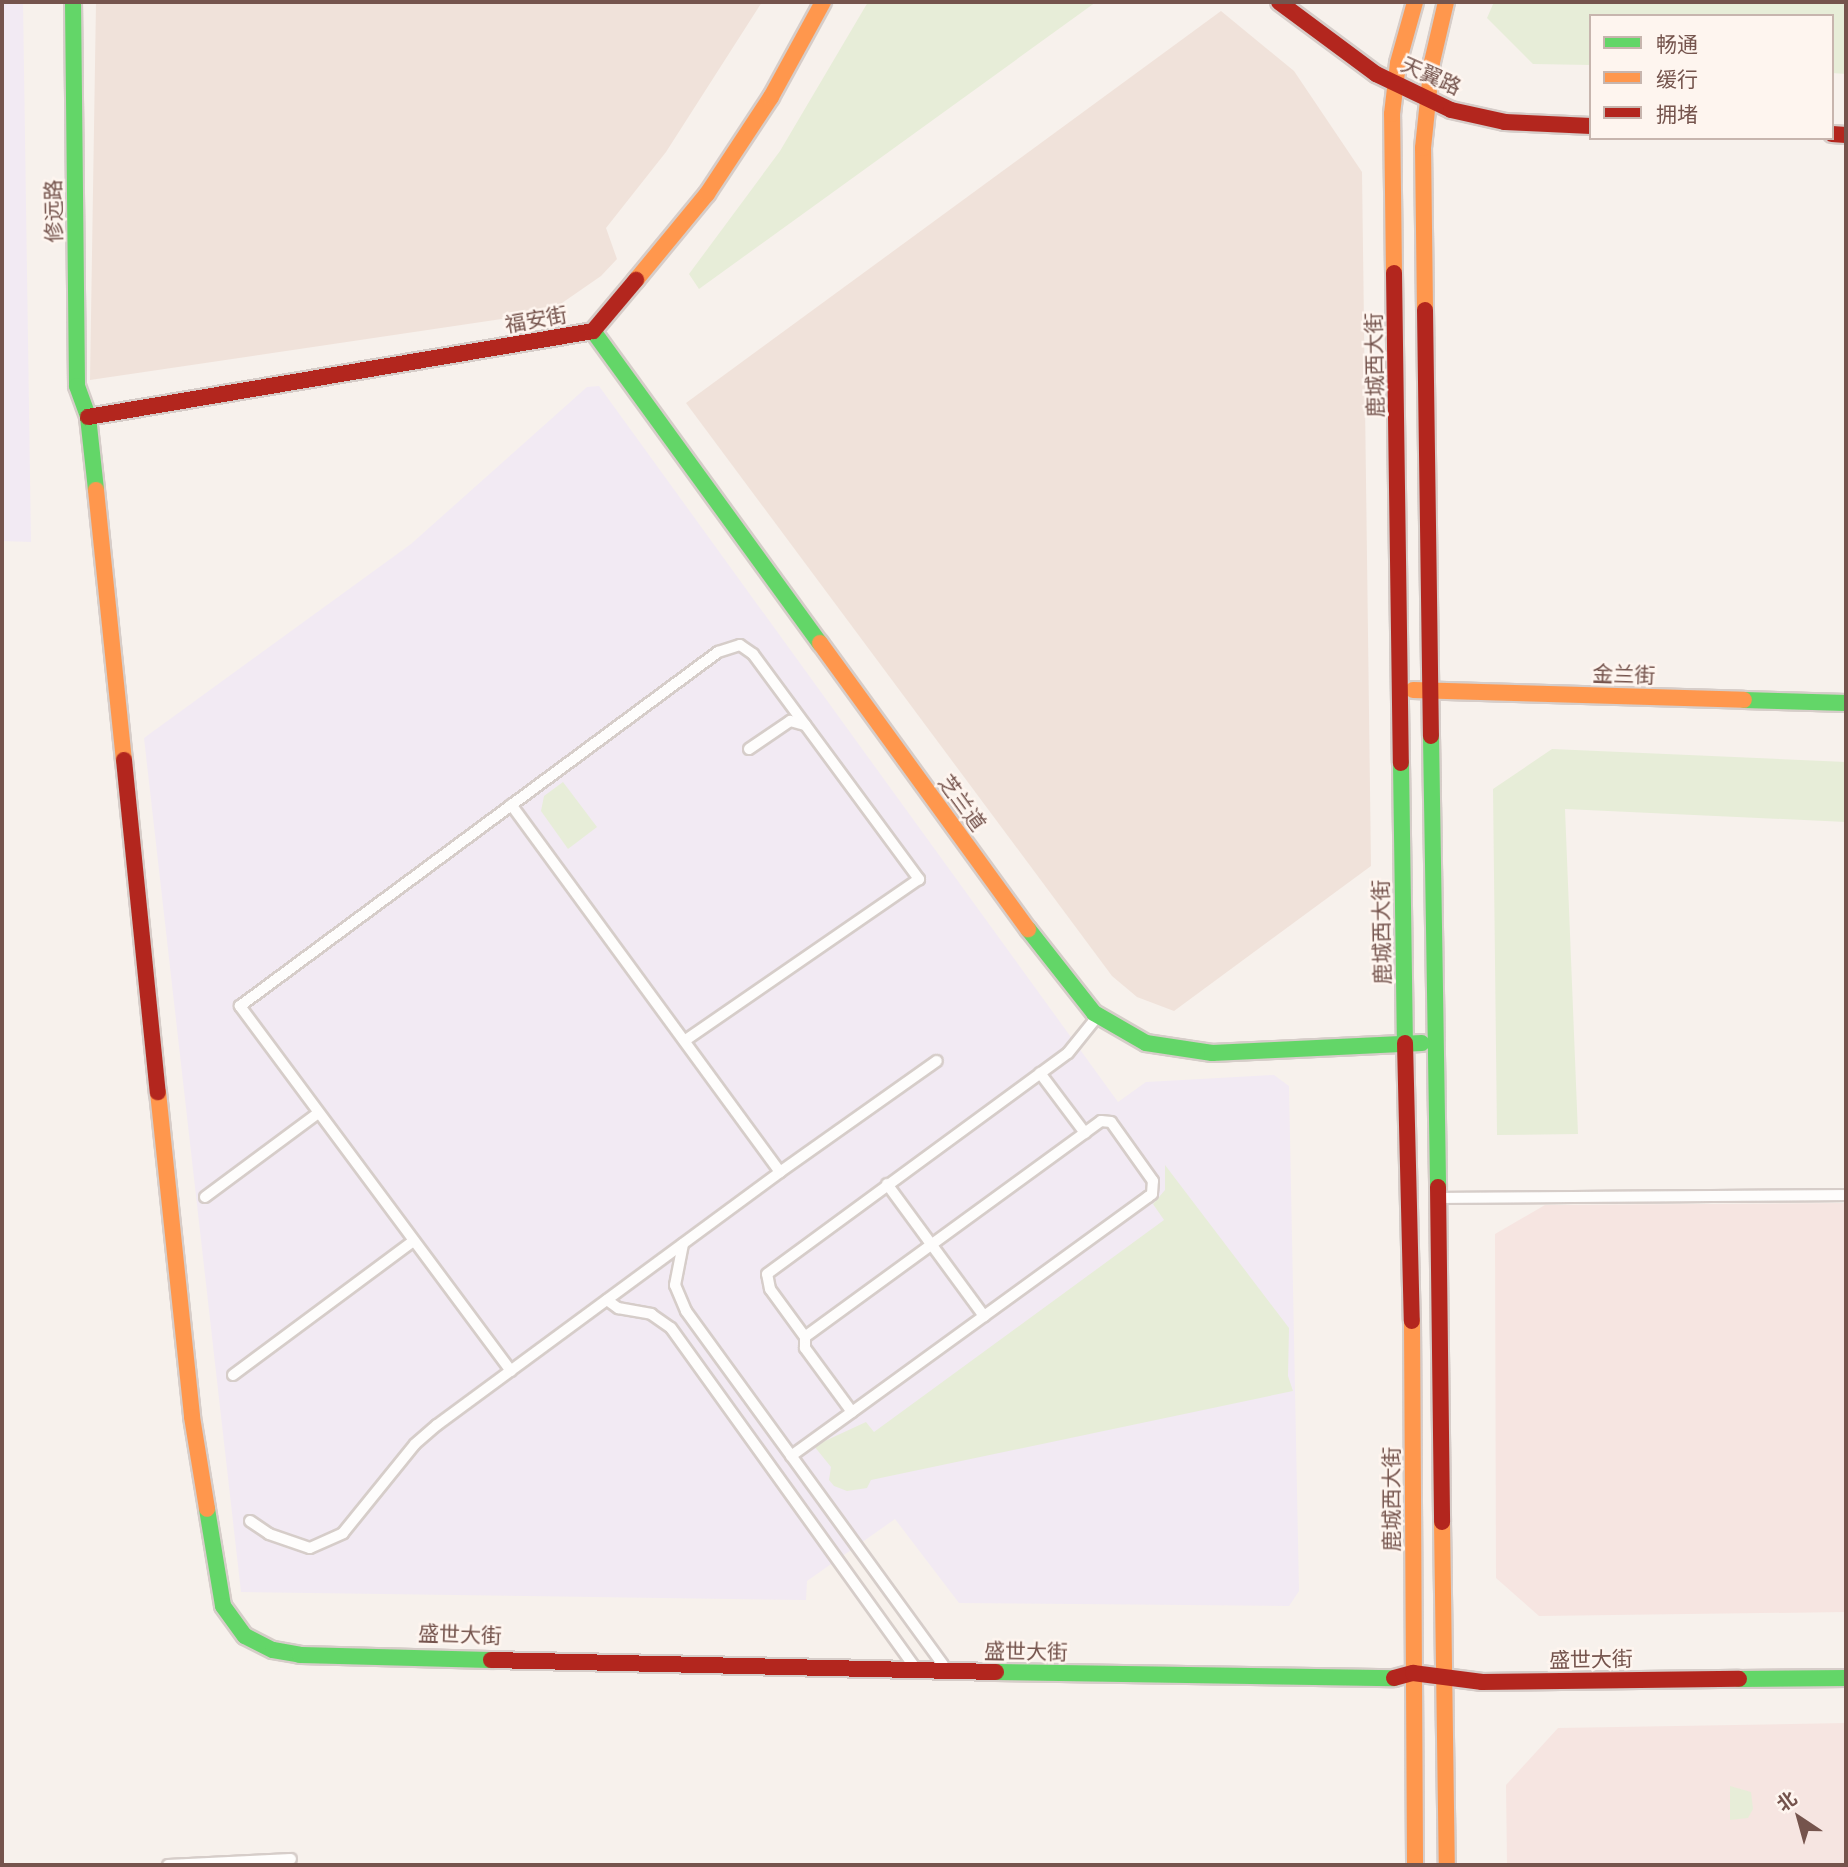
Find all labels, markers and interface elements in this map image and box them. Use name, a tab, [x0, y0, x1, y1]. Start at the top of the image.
legend	[1589, 14, 1834, 140]
text: 畅通	[1656, 33, 1698, 57]
street label: 天翼路	[1397, 52, 1465, 100]
text: 缓行	[1656, 68, 1698, 92]
text: 拥堵	[1656, 103, 1698, 127]
street label: 修远路	[41, 179, 67, 243]
street label: 福安街	[503, 302, 569, 338]
street label: 鹿城西大街	[1361, 312, 1389, 418]
street label: 金兰街	[1592, 661, 1656, 689]
street label: 芝兰道	[933, 770, 991, 836]
street label: 鹿城西大街	[1368, 879, 1396, 985]
street label: 鹿城西大街	[1379, 1447, 1405, 1551]
street label: 盛世大街	[418, 1621, 502, 1649]
street label: 盛世大街	[984, 1639, 1068, 1665]
street label: 盛世大街	[1549, 1647, 1633, 1673]
north arrow	[1764, 1783, 1834, 1853]
text: 北	[1772, 1787, 1801, 1816]

